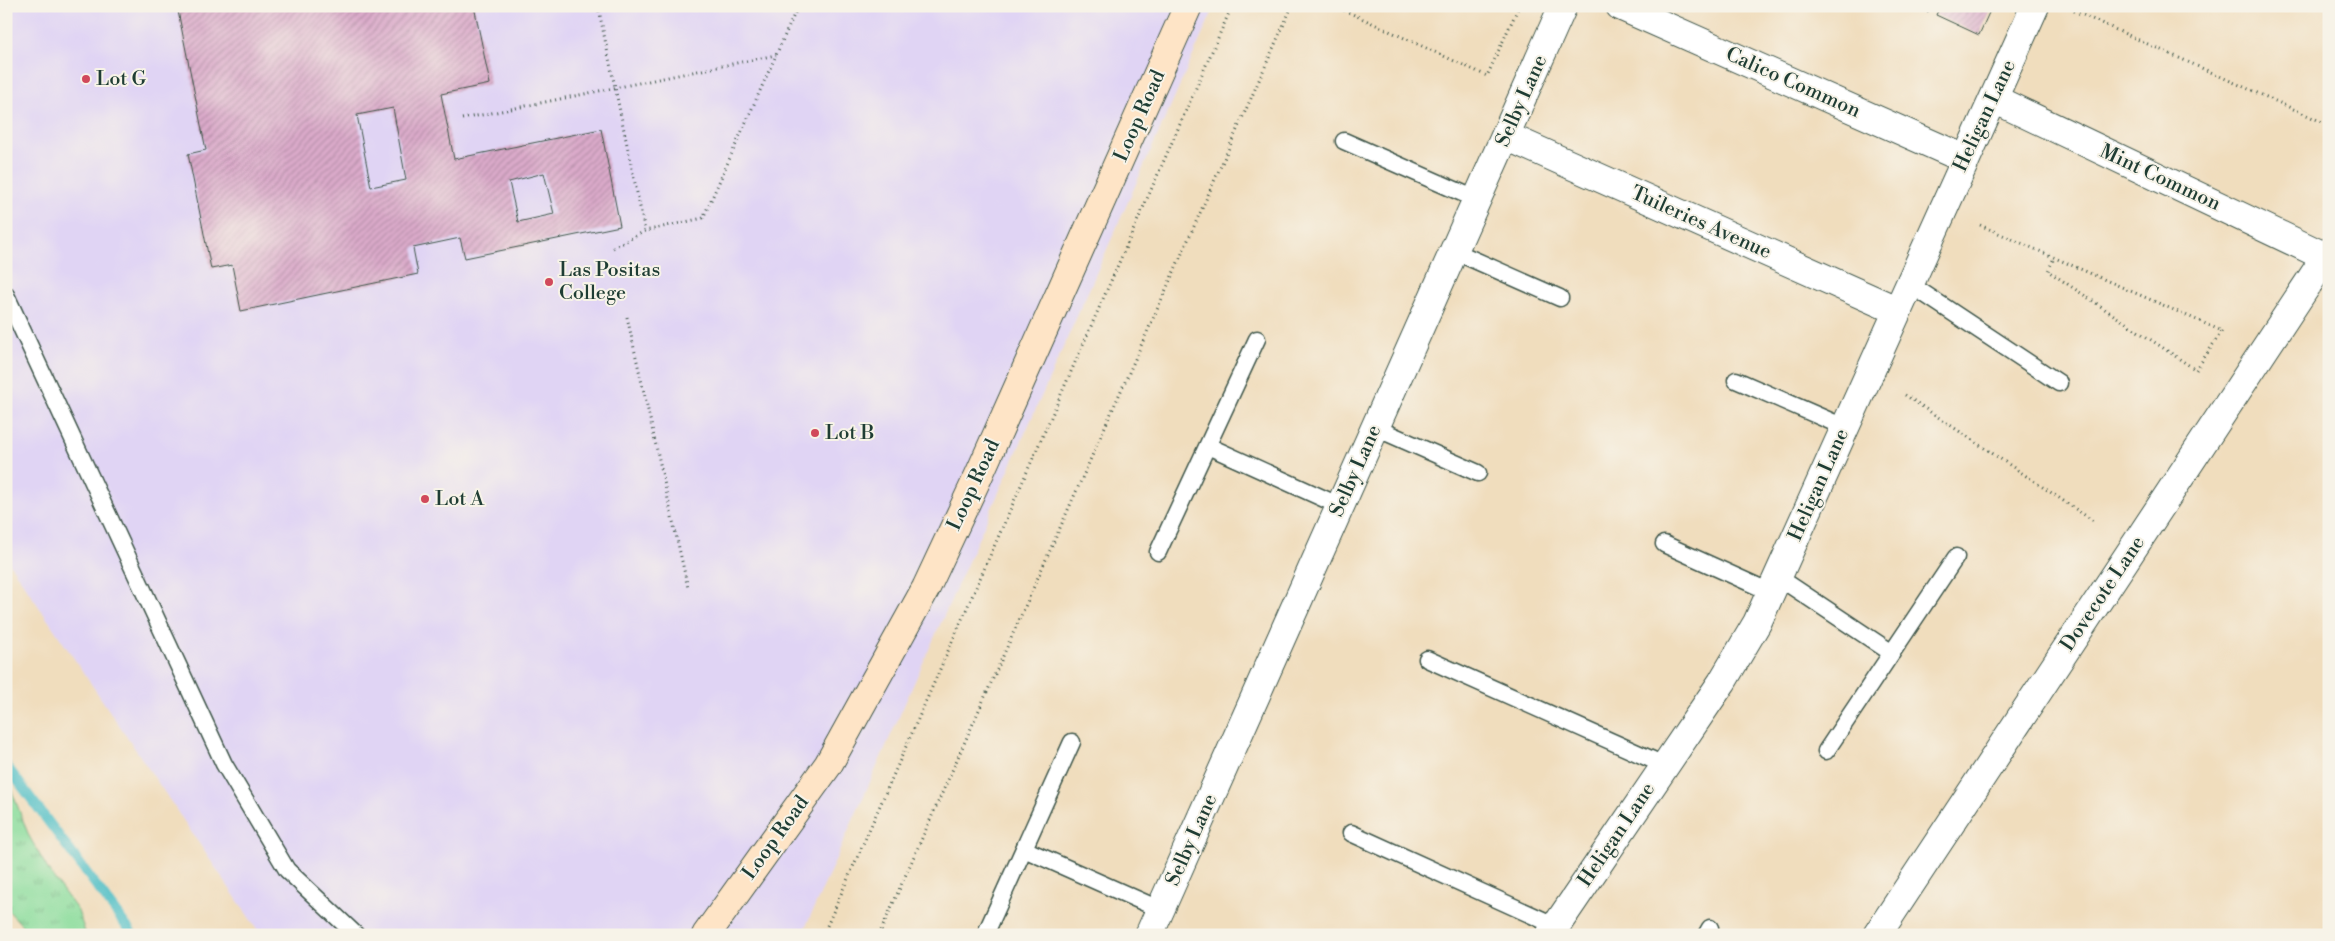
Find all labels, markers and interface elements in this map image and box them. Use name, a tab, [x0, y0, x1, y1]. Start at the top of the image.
street label: Calico Common	[1722, 42, 1864, 124]
street label: Selby Lane	[1491, 51, 1553, 151]
street label: Heligan Lane	[1948, 56, 2022, 176]
street label: Loop Road	[1109, 66, 1172, 166]
place label: Lot G	[96, 67, 147, 92]
marker: Lot G	[80, 73, 92, 85]
street label: Mint Common	[2096, 139, 2225, 217]
street label: Tuileries Avenue	[1627, 181, 1775, 265]
place label: Las Positas College	[559, 258, 660, 306]
marker: Las Positas College	[543, 276, 555, 288]
place label: Lot B	[825, 421, 875, 446]
street label: Selby Lane	[1325, 421, 1387, 521]
street label: Heligan Lane	[1783, 425, 1855, 545]
marker: Lot B	[809, 427, 821, 439]
street label: Loop Road	[942, 435, 1006, 535]
place label: Lot A	[435, 487, 486, 512]
marker: Lot A	[419, 493, 431, 505]
street label: Dovecote Lane	[2055, 532, 2151, 656]
street label: Heligan Lane	[1573, 778, 1661, 892]
street label: Selby Lane	[1161, 790, 1223, 890]
street label: Loop Road	[737, 791, 815, 885]

